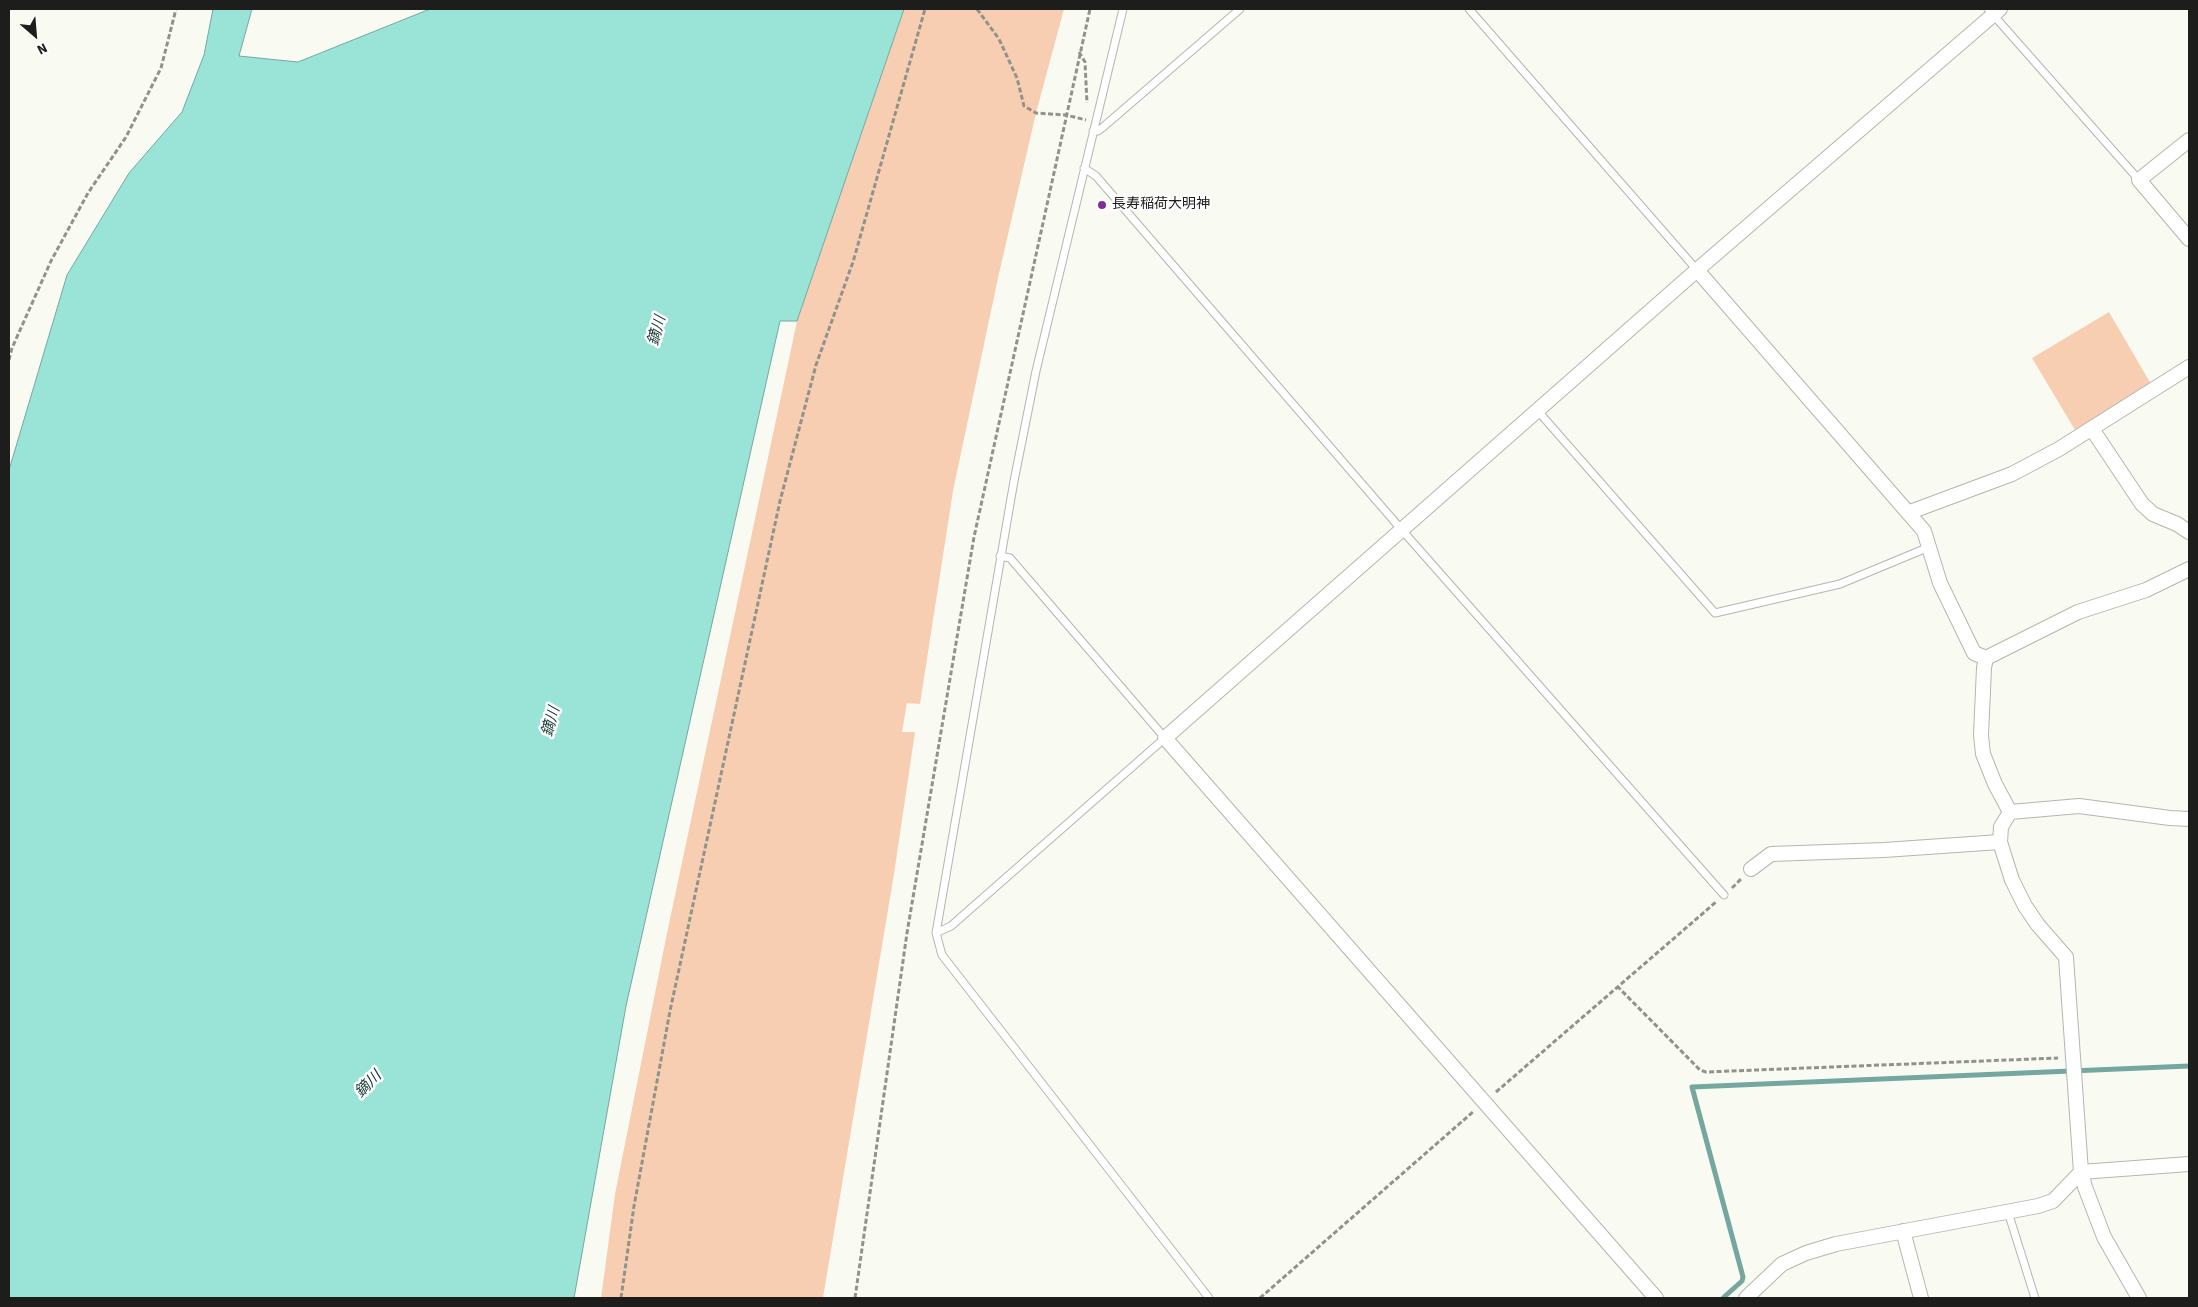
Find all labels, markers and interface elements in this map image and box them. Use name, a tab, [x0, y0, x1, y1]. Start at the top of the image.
north arrow	[10, 10, 60, 60]
text: N	[33, 37, 50, 59]
place label: 長寿稲荷大明神	[1112, 197, 1210, 213]
marker: 長寿稲荷大明神	[1096, 199, 1108, 211]
water label: 鏑川	[645, 314, 671, 348]
water label: 鏑川	[539, 705, 565, 739]
water label: 鏑川	[352, 1068, 386, 1102]

